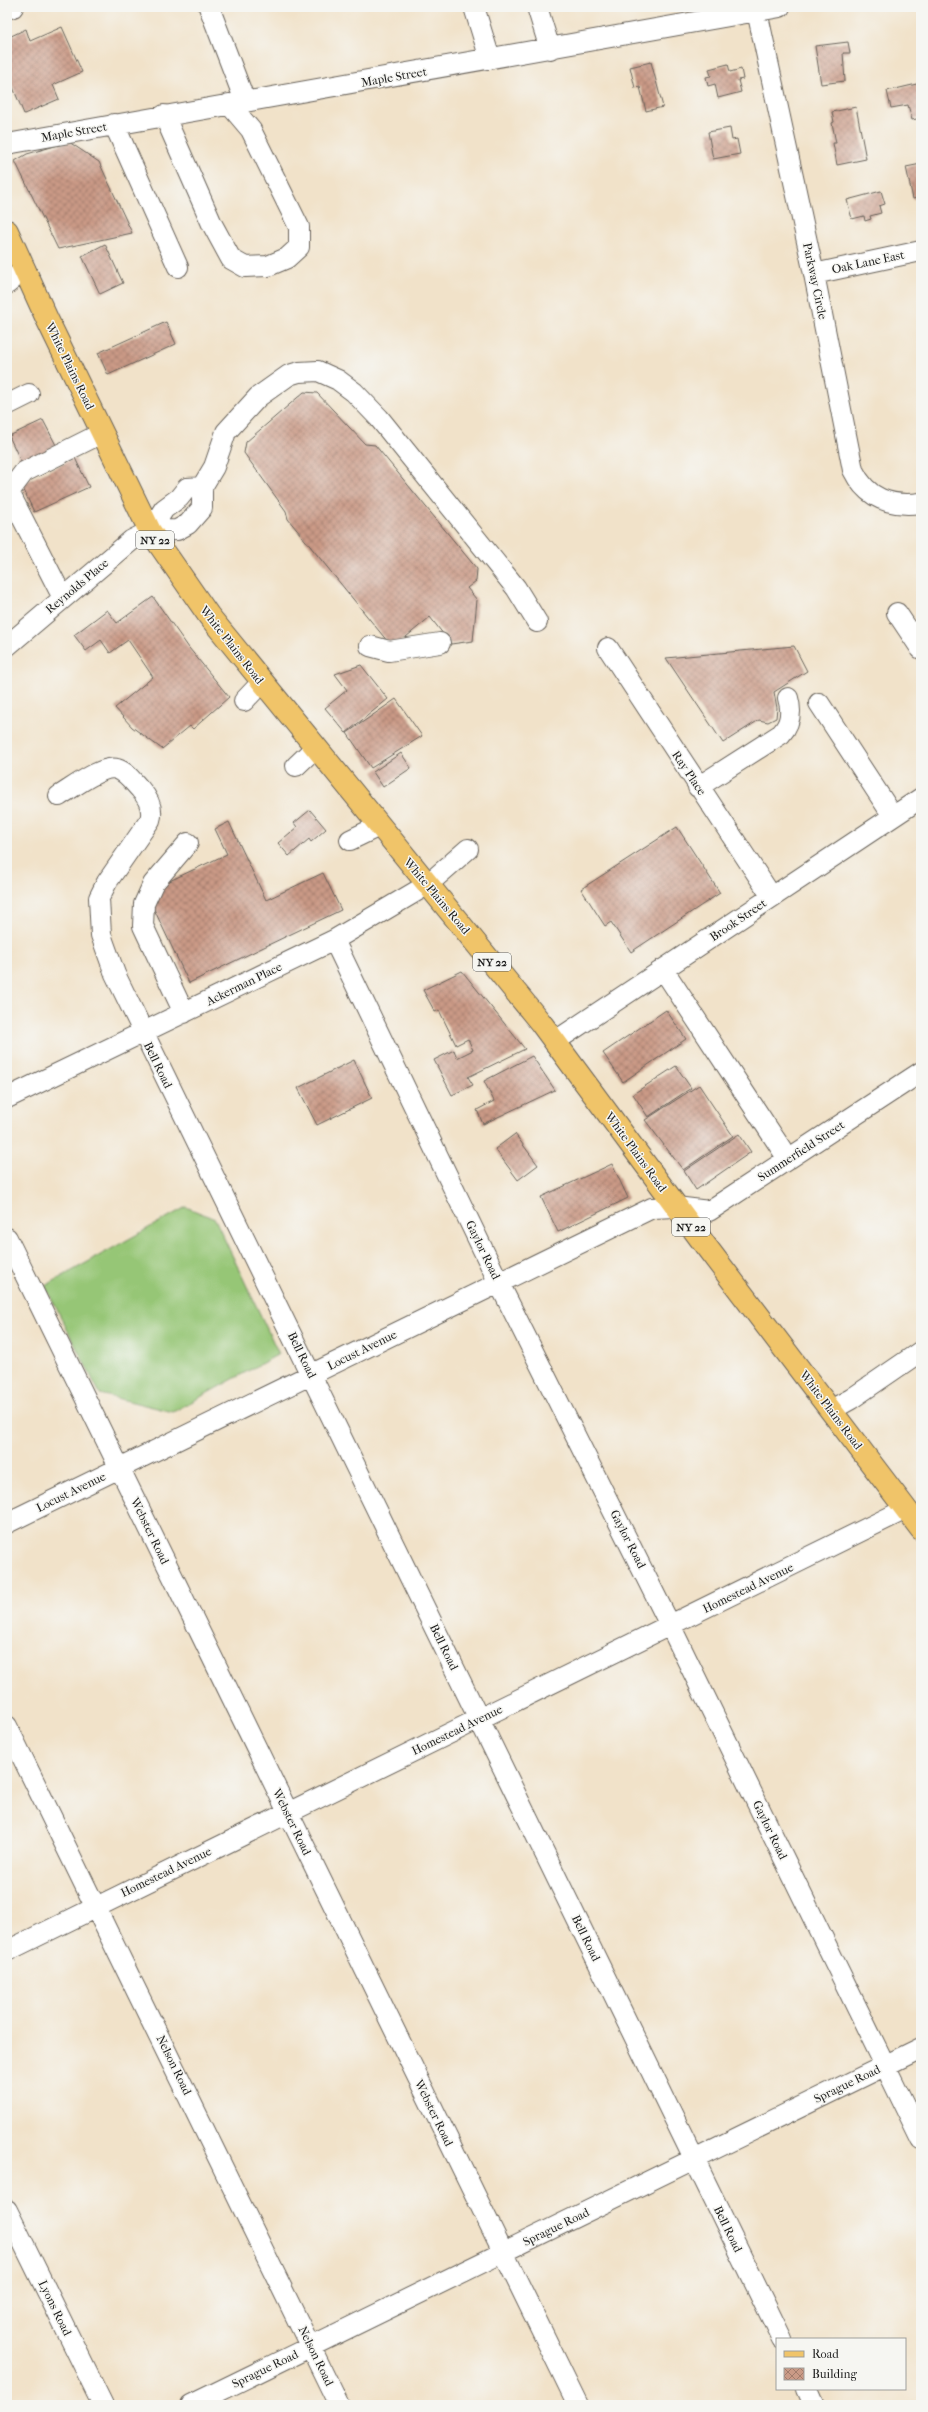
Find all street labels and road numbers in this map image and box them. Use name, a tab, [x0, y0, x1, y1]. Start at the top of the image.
street label: Maple Street	[360, 64, 429, 90]
street label: Maple Street	[40, 119, 109, 145]
street label: Parkway Circle	[800, 241, 830, 321]
street label: Oak Lane East	[831, 247, 906, 277]
street label: White Plains Road	[42, 319, 97, 412]
road number: NY 22	[136, 531, 174, 549]
street label: Reynolds Place	[43, 556, 111, 616]
street label: White Plains Road	[197, 602, 267, 687]
street label: Ray Place	[669, 748, 709, 798]
street label: White Plains Road	[400, 854, 473, 937]
street label: Brook Street	[707, 896, 770, 944]
road number: NY 22	[473, 953, 511, 971]
street label: Ackerman Place	[203, 960, 284, 1009]
street label: Bell Road	[141, 1040, 175, 1091]
street label: White Plains Road	[602, 1109, 670, 1195]
street label: Summerfield Street	[755, 1117, 848, 1184]
street label: Gaylor Road	[463, 1218, 503, 1282]
road number: NY 22	[672, 1218, 710, 1236]
street label: Locust Avenue	[325, 1327, 399, 1373]
street label: Bell Road	[285, 1330, 319, 1381]
street label: White Plains Road	[796, 1367, 865, 1453]
street label: Locust Avenue	[34, 1469, 108, 1515]
street label: Webster Road	[127, 1495, 172, 1567]
street label: Gaylor Road	[607, 1507, 649, 1571]
street label: Homestead Avenue	[700, 1560, 796, 1616]
street label: Bell Road	[427, 1622, 461, 1673]
street label: Homestead Avenue	[409, 1702, 505, 1758]
street label: Webster Road	[269, 1786, 314, 1858]
street label: Gaylor Road	[750, 1798, 790, 1862]
street label: Homestead Avenue	[118, 1844, 214, 1900]
street label: Bell Road	[569, 1913, 603, 1964]
street label: Nelson Road	[154, 2033, 195, 2098]
street label: Sprague Road	[812, 2062, 883, 2106]
street label: Webster Road	[411, 2077, 456, 2149]
street label: Bell Road	[711, 2204, 745, 2255]
street label: Sprague Road	[521, 2205, 592, 2249]
street label: Lyons Road	[36, 2278, 75, 2338]
street label: Nelson Road	[296, 2324, 337, 2389]
street label: Sprague Road	[230, 2347, 301, 2391]

